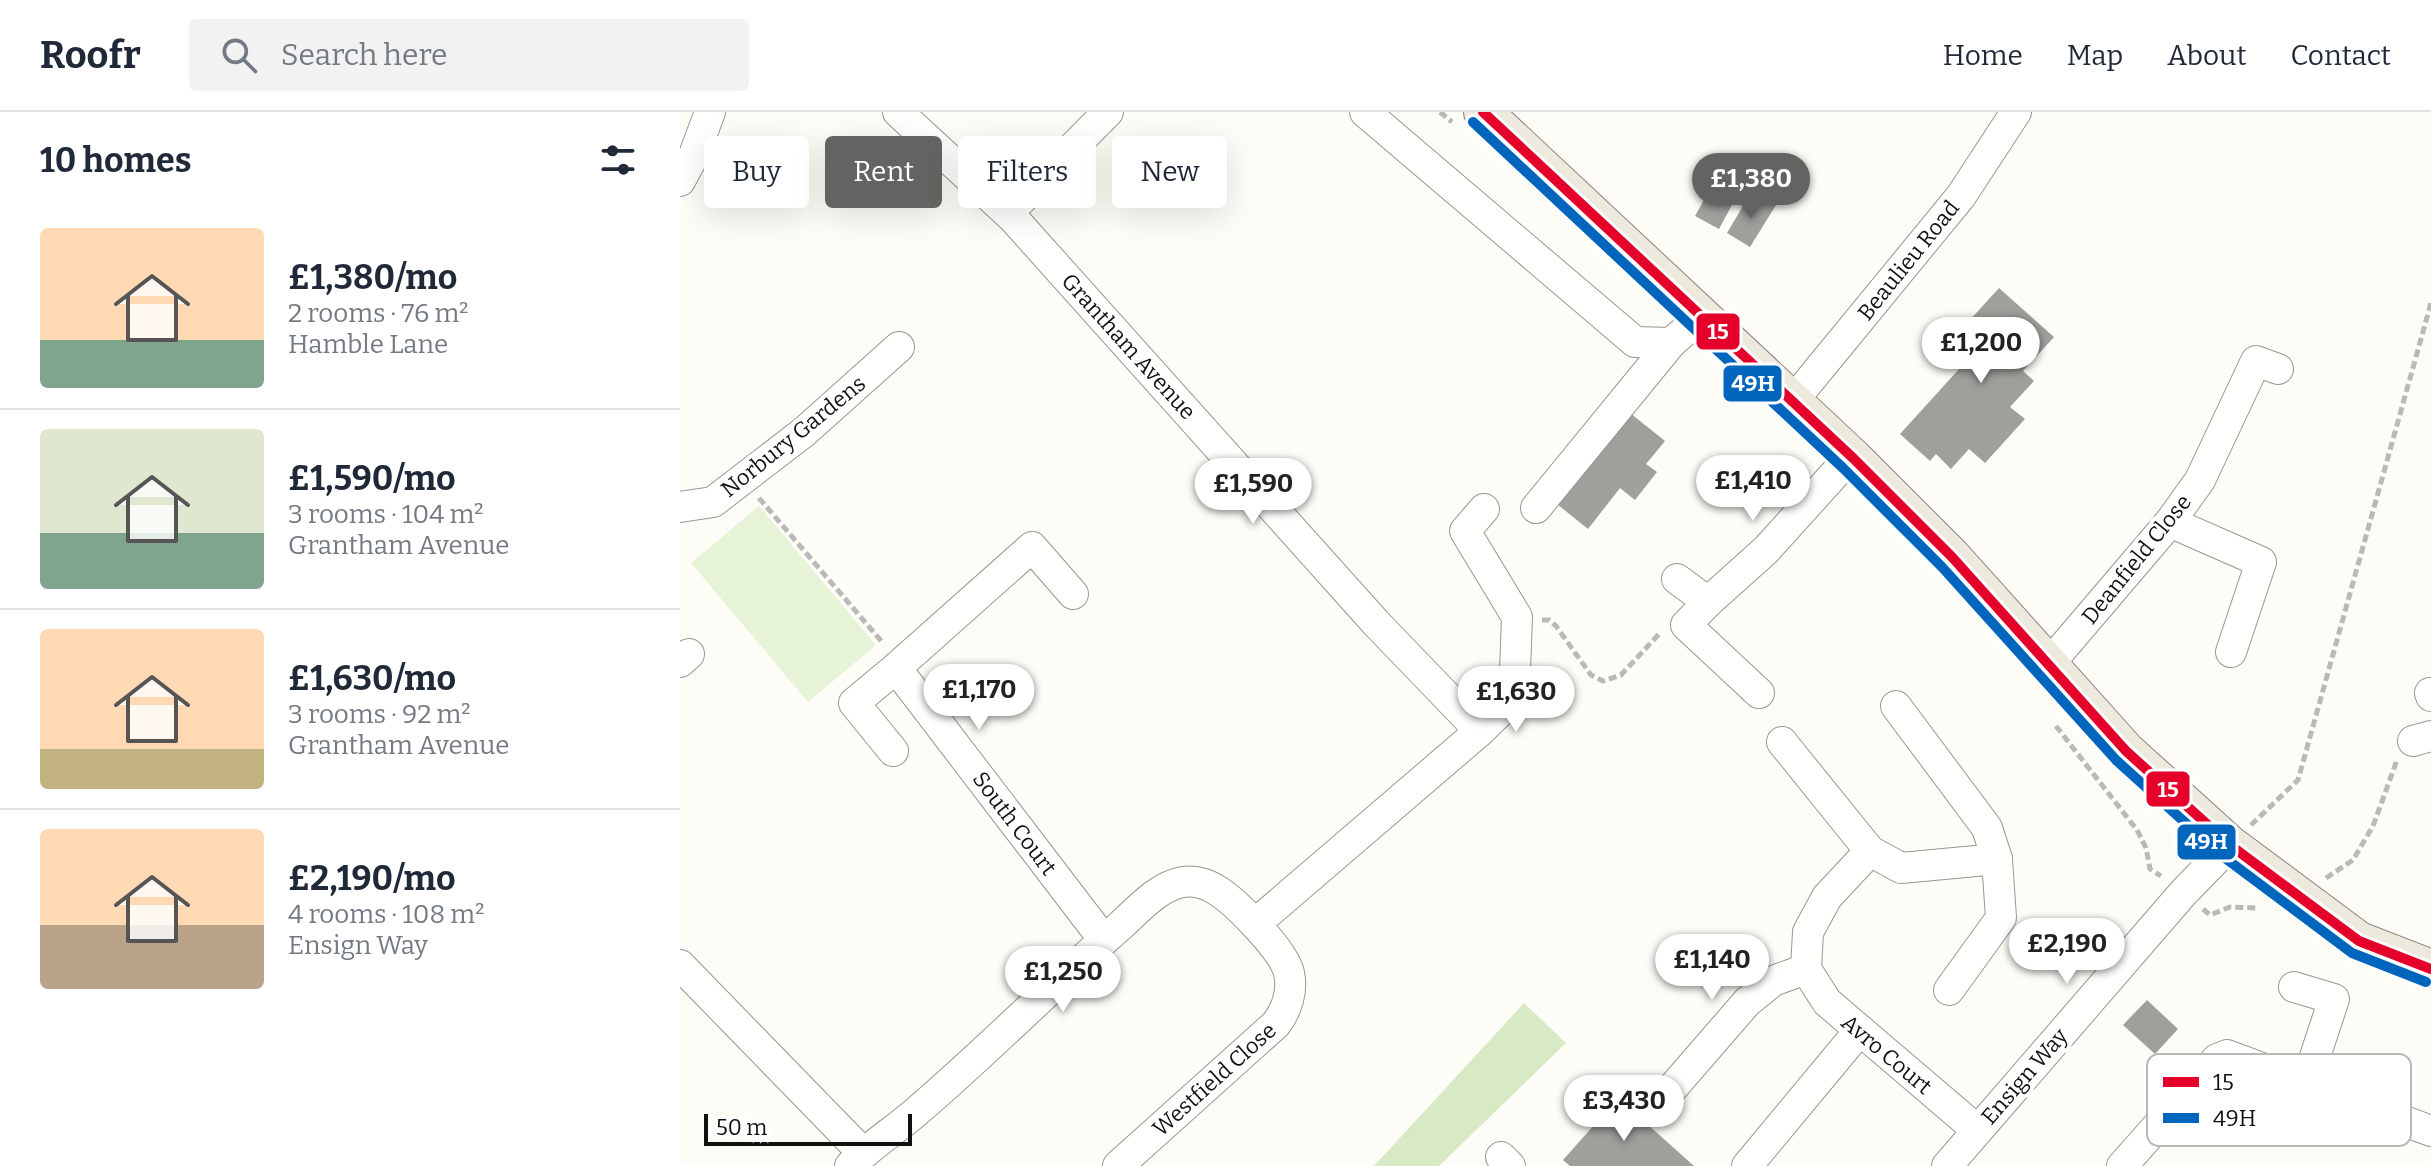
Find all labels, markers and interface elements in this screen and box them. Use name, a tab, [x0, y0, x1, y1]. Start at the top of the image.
search box	[189, 19, 749, 91]
text: Roofr	[40, 32, 141, 78]
icon: search	[217, 33, 261, 77]
text: Search here	[281, 37, 447, 73]
text: Home	[1943, 39, 2023, 72]
text: Map	[2067, 39, 2123, 72]
text: About	[2167, 39, 2247, 72]
text: Contact	[2291, 39, 2391, 72]
chip: Buy	[704, 136, 809, 208]
chip: Rent	[825, 136, 942, 208]
chip: Filters	[958, 136, 1096, 208]
chip: New	[1112, 136, 1227, 208]
icon: filters	[596, 138, 640, 182]
text: 10 homes	[40, 140, 191, 181]
pin: £1,380	[1686, 153, 1816, 221]
text: £1,380	[1710, 163, 1792, 194]
street label: Beaulieu Road	[1852, 195, 1965, 326]
text: £1,380/mo	[288, 257, 457, 298]
icon: home	[104, 260, 200, 356]
street label: Grantham Avenue	[1056, 268, 1201, 425]
text: 2 rooms · 76 m²	[288, 298, 468, 329]
line badge: 15	[1695, 312, 1741, 351]
pin: £1,200	[1916, 317, 2046, 385]
text: 15	[1707, 318, 1729, 345]
text: £1,200	[1940, 327, 2022, 358]
text: Hamble Lane	[288, 329, 448, 360]
line badge: 49H	[1722, 364, 1783, 403]
street label: Norbury Gardens	[716, 370, 871, 503]
text: 49H	[1731, 370, 1775, 397]
pin: £1,410	[1688, 455, 1818, 523]
text: £1,590/mo	[288, 458, 456, 499]
pin: £1,590	[1188, 458, 1318, 526]
icon: home	[104, 461, 200, 557]
text: £1,410	[1714, 465, 1792, 496]
text: £1,590	[1213, 468, 1293, 499]
street label: Deanfield Close	[2076, 489, 2197, 630]
text: 3 rooms · 104 m²	[288, 499, 484, 530]
text: Grantham Avenue	[288, 530, 510, 561]
text: £1,630/mo	[288, 658, 456, 699]
icon: home	[104, 661, 200, 757]
pin: £1,170	[914, 664, 1044, 732]
pin: £1,630	[1451, 666, 1581, 734]
text: £1,170	[941, 674, 1017, 705]
text: £1,630	[1476, 676, 1556, 707]
text: 3 rooms · 92 m²	[288, 699, 471, 730]
text: Grantham Avenue	[288, 730, 510, 761]
street label: South Court	[967, 766, 1062, 880]
line badge: 15	[2145, 770, 2191, 808]
text: 15	[2157, 776, 2179, 803]
line badge: 49H	[2176, 823, 2237, 861]
text: 49H	[2184, 828, 2228, 855]
text: £2,190/mo	[288, 858, 456, 899]
icon: home	[104, 861, 200, 957]
text: 4 rooms · 108 m²	[288, 899, 484, 930]
pin: £2,190	[2002, 918, 2132, 986]
text: £2,190	[2027, 928, 2107, 959]
text: Ensign Way	[288, 930, 428, 961]
pin: £1,140	[1647, 934, 1777, 1002]
text: £1,140	[1673, 944, 1751, 975]
pin: £1,250	[998, 946, 1128, 1014]
text: £1,250	[1023, 956, 1103, 987]
street label: Avro Court	[1836, 1009, 1937, 1100]
street label: Westfield Close	[1147, 1017, 1282, 1142]
street label: Ensign Way	[1975, 1023, 2074, 1130]
legend	[2147, 1054, 2411, 1146]
text: 15	[2213, 1069, 2234, 1096]
pin: £3,430	[1559, 1075, 1689, 1143]
text: £3,430	[1582, 1085, 1666, 1116]
text: 49H	[2213, 1105, 2256, 1132]
scale bar	[704, 1110, 912, 1146]
text: 50 m	[716, 1114, 767, 1141]

